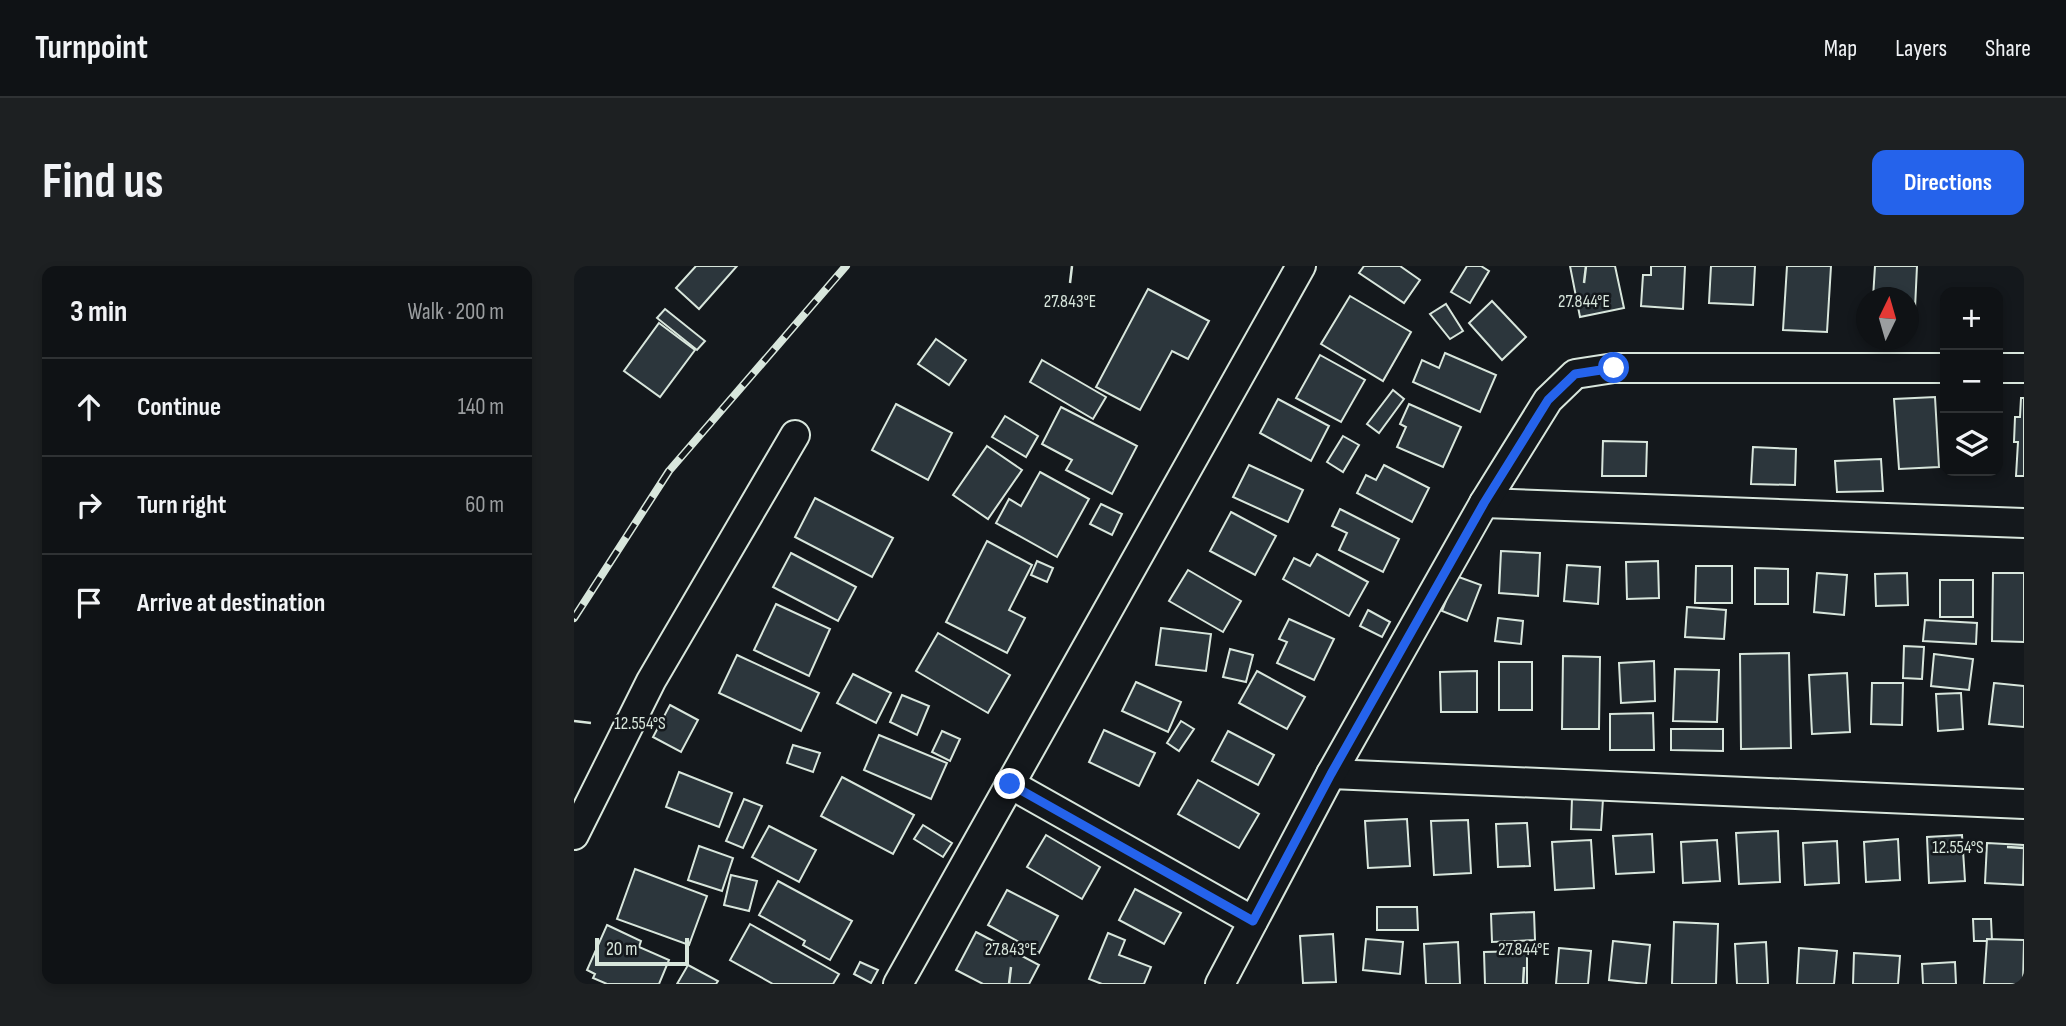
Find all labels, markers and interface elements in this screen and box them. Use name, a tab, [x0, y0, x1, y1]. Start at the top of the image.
text: Turnpoint	[35, 28, 148, 68]
text: Map	[1824, 34, 1857, 63]
text: Layers	[1895, 34, 1947, 63]
text: Share	[1985, 34, 2031, 63]
button: Directions	[1872, 150, 2024, 215]
text: Find us	[42, 153, 164, 212]
north arrow	[1856, 287, 1919, 350]
map controls	[1940, 287, 2003, 476]
button: +	[1940, 287, 2003, 350]
text: 27.843°E	[1044, 291, 1096, 312]
text: 27.844°E	[1558, 291, 1610, 312]
text: 3 min	[70, 294, 127, 330]
text: Walk · 200 m	[407, 298, 504, 326]
button: −	[1940, 350, 2003, 413]
route start	[1598, 352, 1629, 383]
icon: ahead	[70, 388, 108, 426]
text: Continue	[137, 392, 221, 423]
text: 140 m	[458, 393, 504, 421]
button: layers	[1940, 413, 2003, 476]
icon: right	[70, 486, 108, 524]
text: Turn right	[137, 490, 226, 521]
text: 60 m	[465, 491, 504, 519]
icon: arrive	[70, 584, 108, 622]
text: Arrive at destination	[137, 588, 325, 619]
text: 12.554°S	[614, 713, 666, 734]
route end	[994, 768, 1025, 799]
text: 12.554°S	[1932, 837, 1984, 858]
scale bar	[595, 935, 690, 967]
text: 20 m	[606, 938, 638, 961]
text: 27.843°E	[985, 939, 1037, 960]
text: 27.844°E	[1498, 939, 1550, 960]

